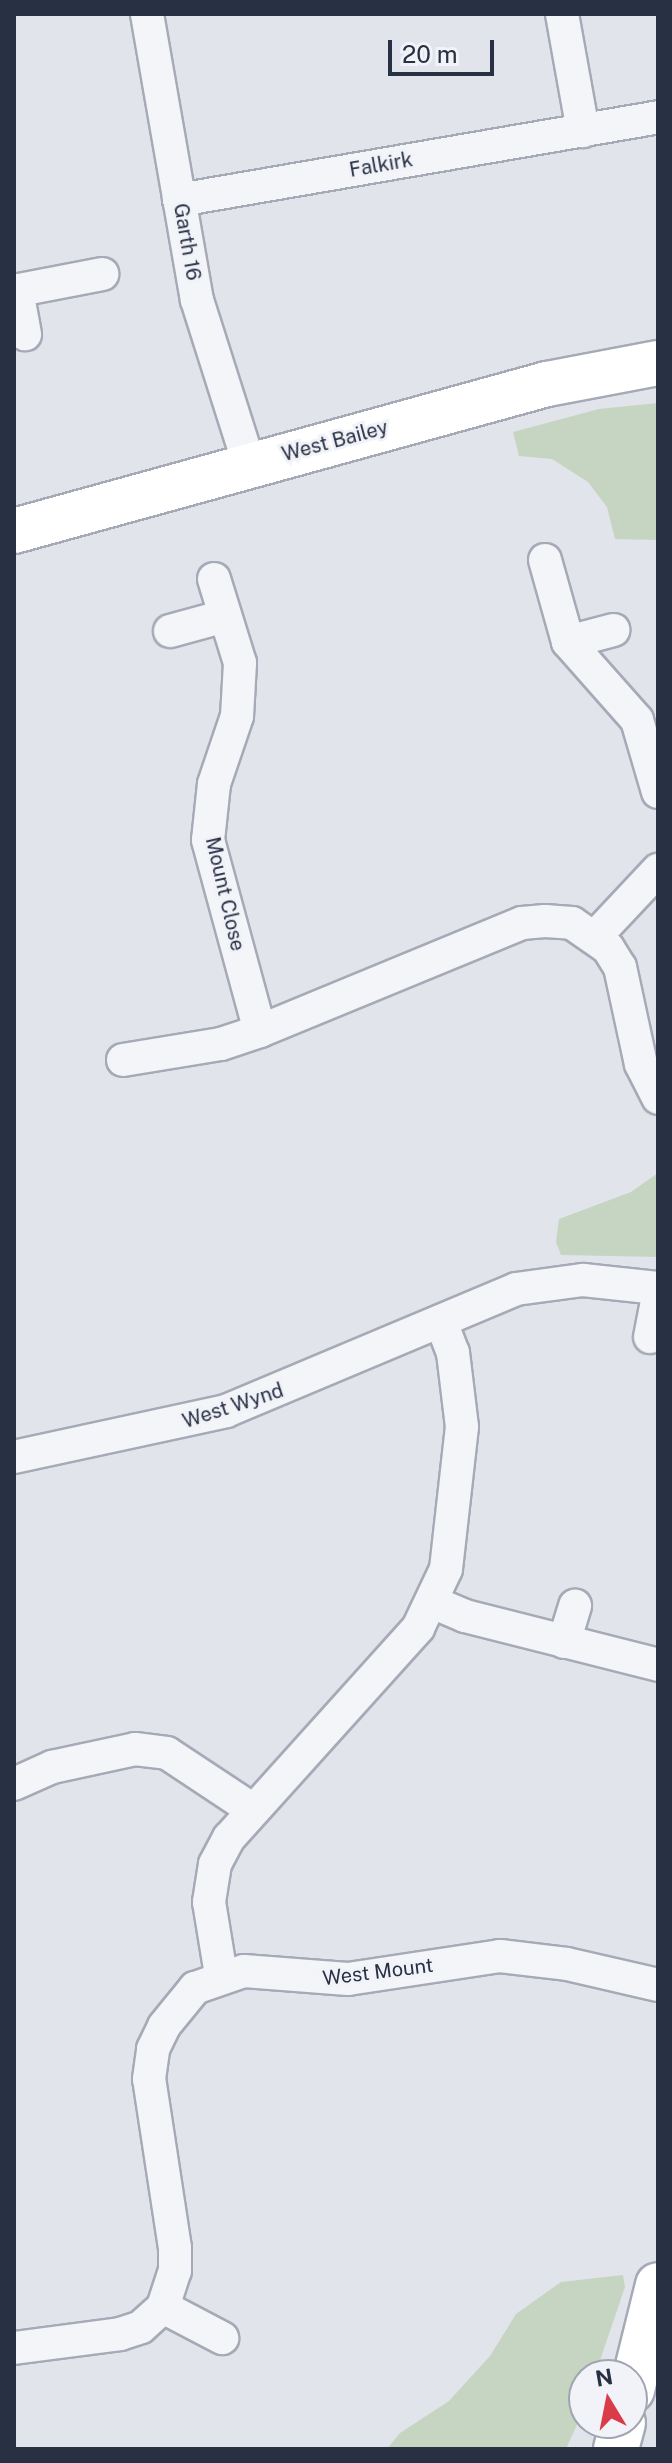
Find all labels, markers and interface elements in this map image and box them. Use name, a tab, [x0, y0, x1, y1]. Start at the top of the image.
scale bar	[392, 24, 498, 74]
text: 20 m	[402, 40, 458, 68]
street label: Falkirk	[347, 148, 415, 182]
street label: Garth 16	[168, 202, 206, 282]
street label: West Bailey	[279, 415, 391, 467]
street label: Mount Close	[200, 835, 250, 953]
street label: West Wynd	[179, 1378, 287, 1434]
street label: West Mount	[321, 1953, 435, 1991]
north arrow	[568, 2359, 648, 2439]
text: N	[593, 2363, 615, 2392]

